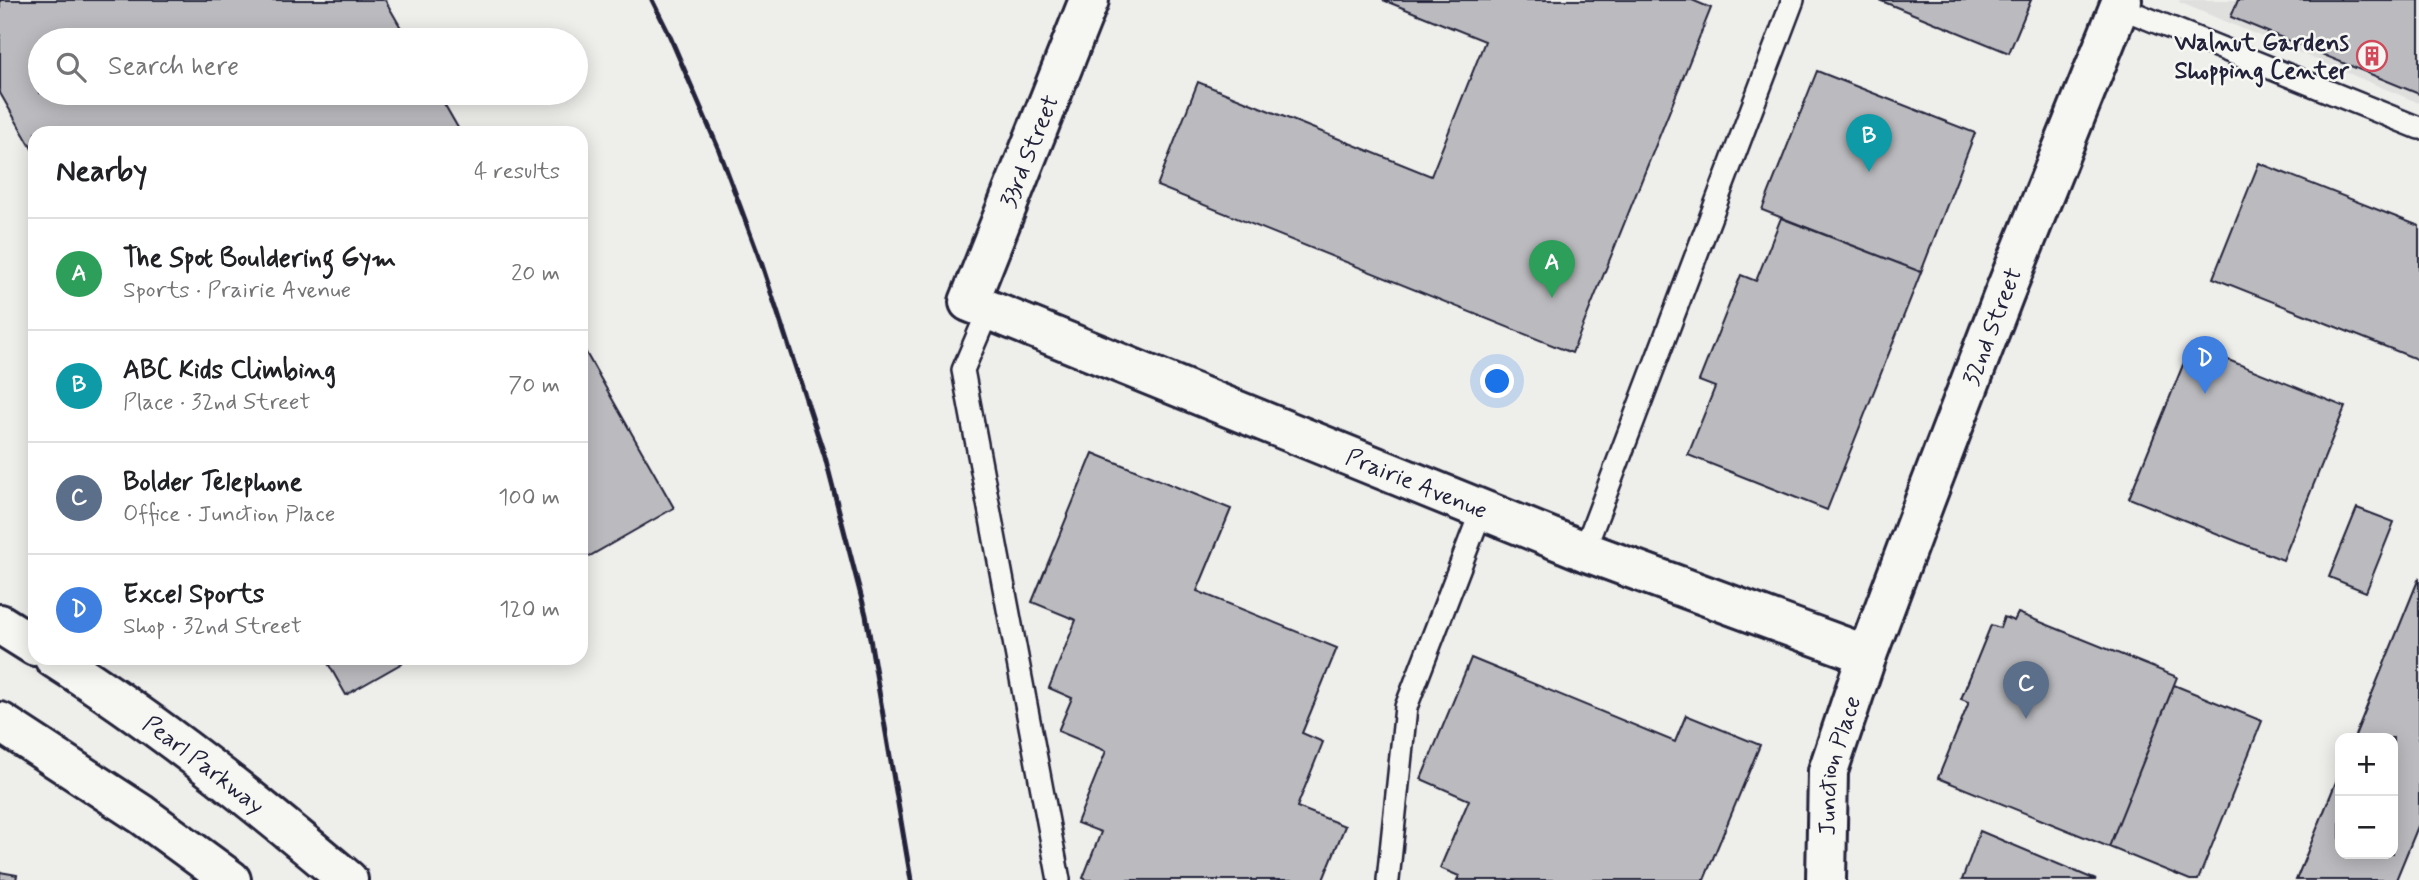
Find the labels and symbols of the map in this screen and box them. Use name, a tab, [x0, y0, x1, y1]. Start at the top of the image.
place label: Walnut Gardens Shopping Center	[2174, 28, 2350, 88]
building icon: Walnut Gardens Shopping Center	[2355, 39, 2389, 73]
street label: 33rd Street	[994, 91, 1067, 213]
pin: B	[1846, 114, 1892, 172]
pin: A	[1529, 240, 1575, 298]
street label: 32nd Street	[1956, 263, 2030, 390]
pin: D	[2182, 336, 2228, 394]
your location	[1480, 364, 1514, 398]
street label: Prairie Avenue	[1341, 442, 1492, 527]
pin: C	[2003, 661, 2049, 719]
street label: Junction Place	[1813, 692, 1869, 836]
street label: Pearl Parkway	[136, 709, 270, 822]

